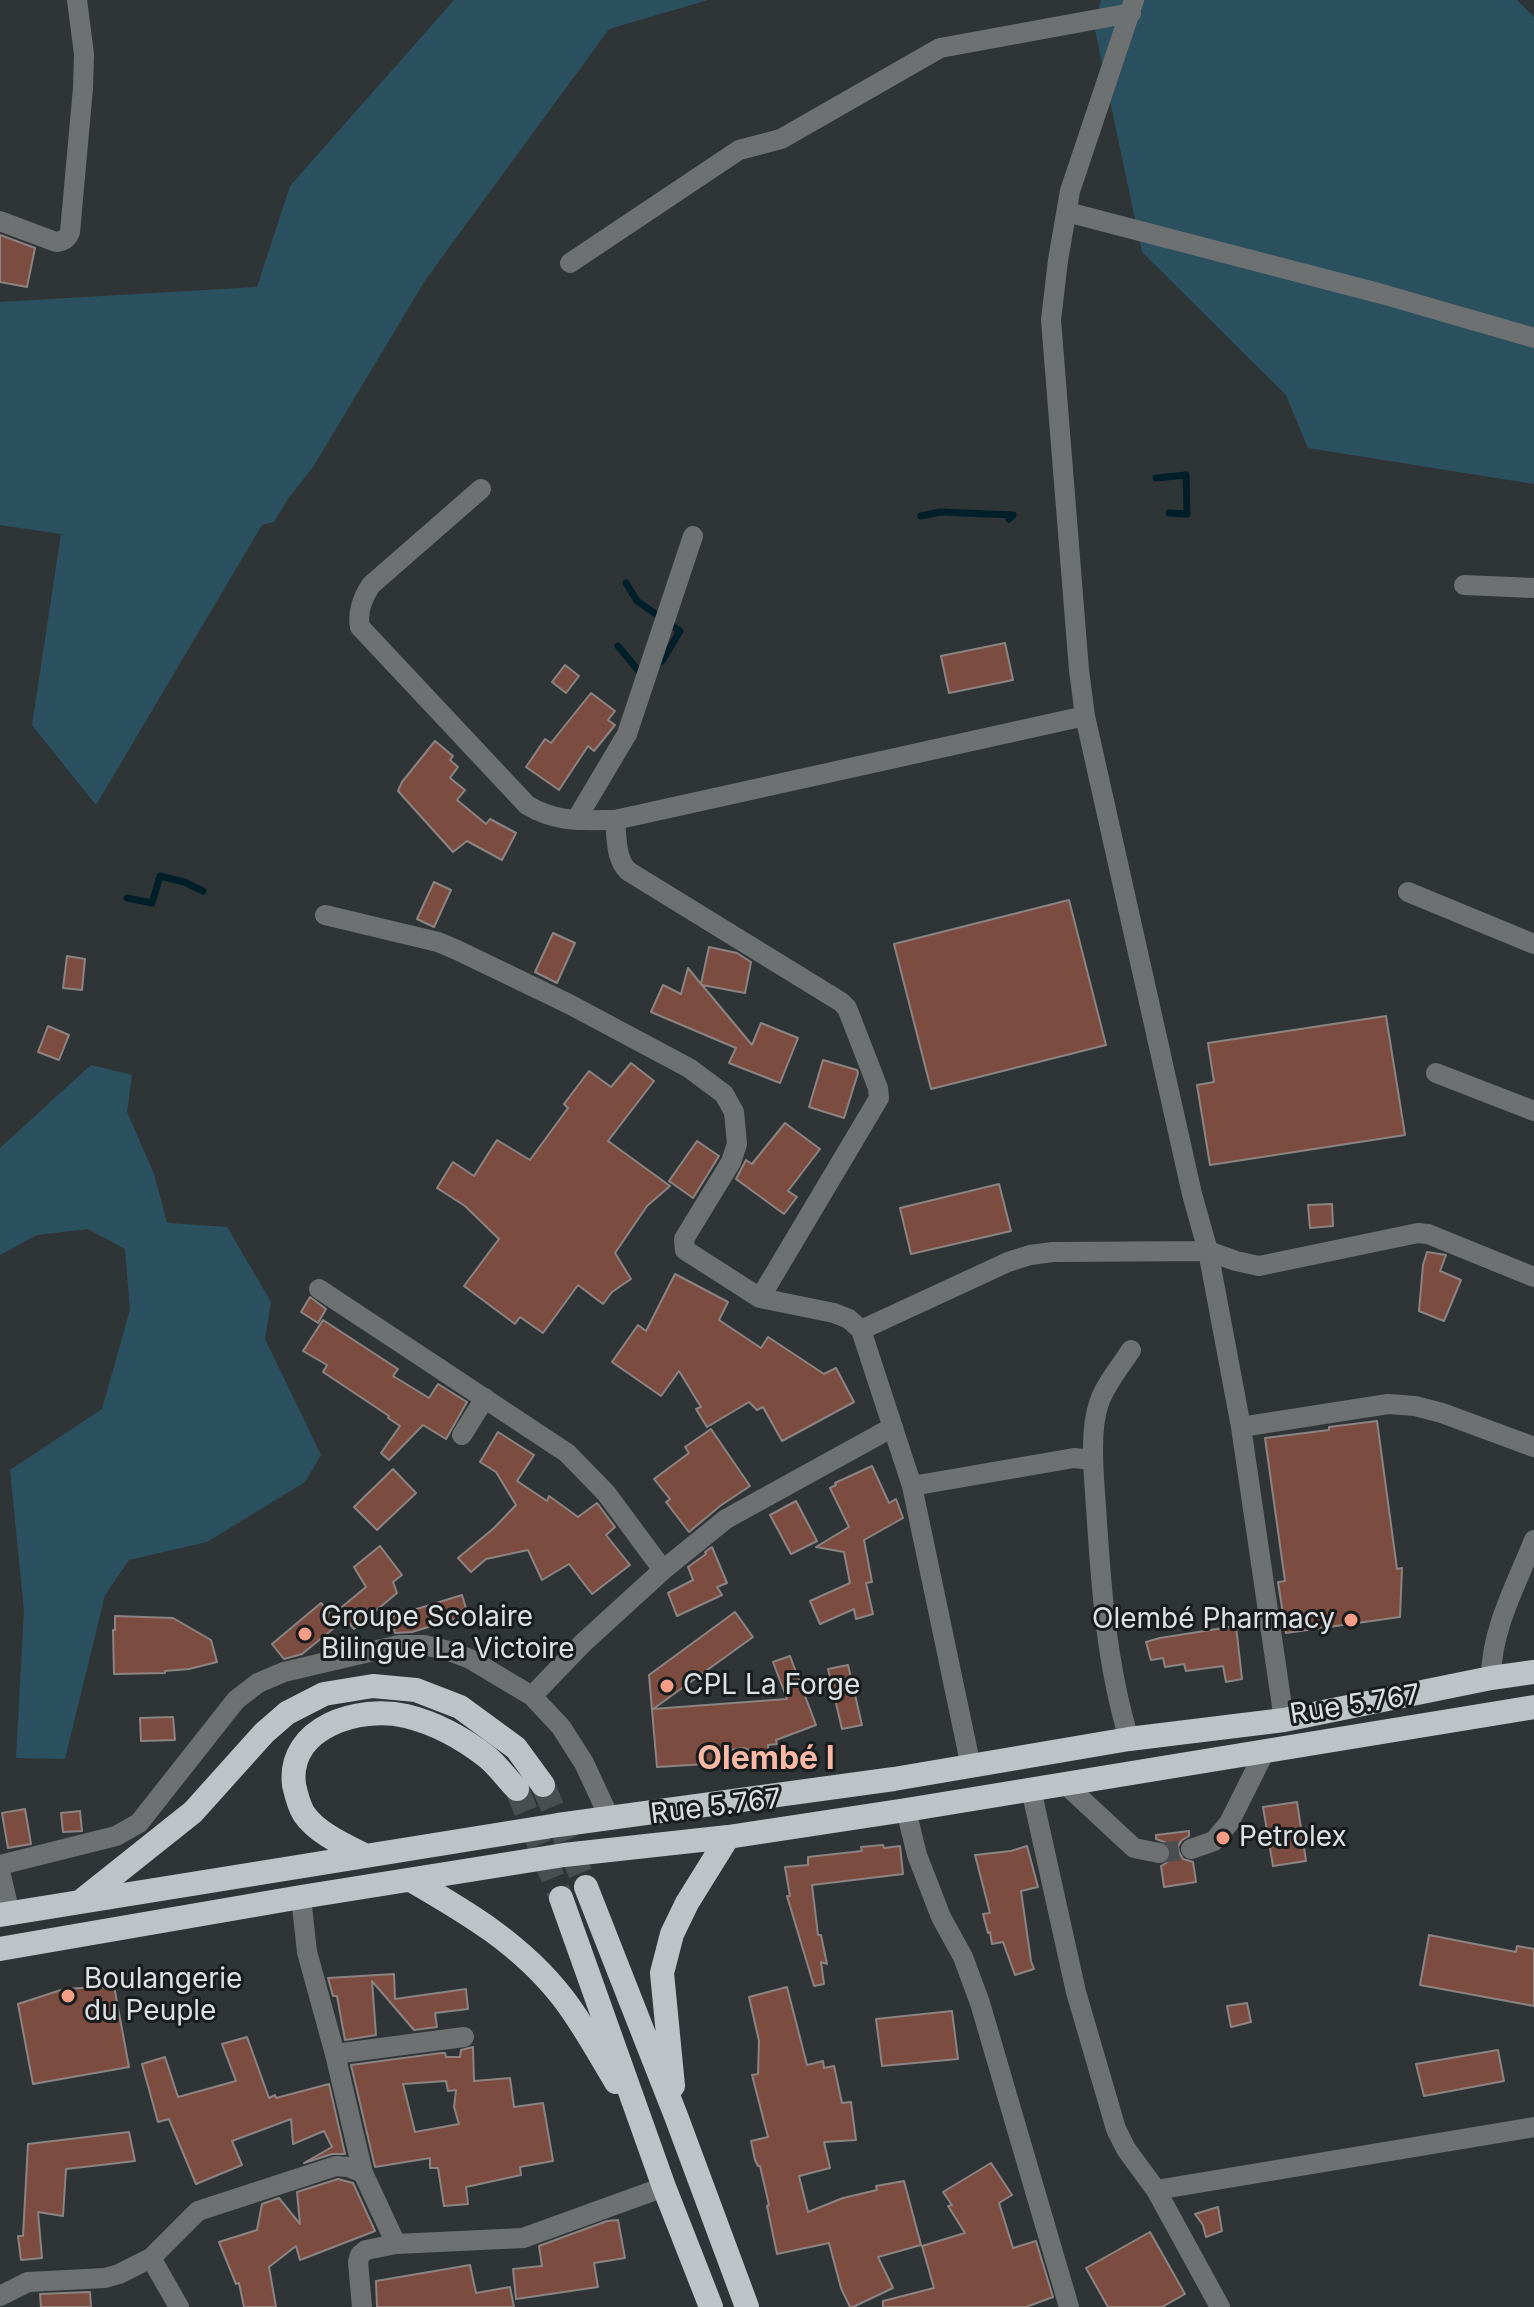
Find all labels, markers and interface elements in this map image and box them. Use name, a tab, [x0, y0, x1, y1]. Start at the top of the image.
place label: Groupe Scolaire Bilingue La Victoire	[321, 1601, 575, 1667]
place label: Olembé Pharmacy	[1092, 1603, 1335, 1637]
marker: Olembé Pharmacy	[1342, 1611, 1360, 1629]
marker: Groupe Scolaire Bilingue La Victoire	[296, 1625, 314, 1643]
place label: CPL La Forge	[683, 1669, 860, 1703]
marker: CPL La Forge	[658, 1677, 676, 1695]
street label: Rue 5.767	[1288, 1678, 1422, 1732]
district label: Olembé I	[697, 1740, 835, 1778]
street label: Rue 5.767	[649, 1782, 783, 1832]
place label: Petrolex	[1239, 1821, 1347, 1855]
marker: Petrolex	[1214, 1829, 1232, 1847]
place label: Boulangerie du Peuple	[84, 1963, 242, 2029]
marker: Boulangerie du Peuple	[59, 1987, 77, 2005]

